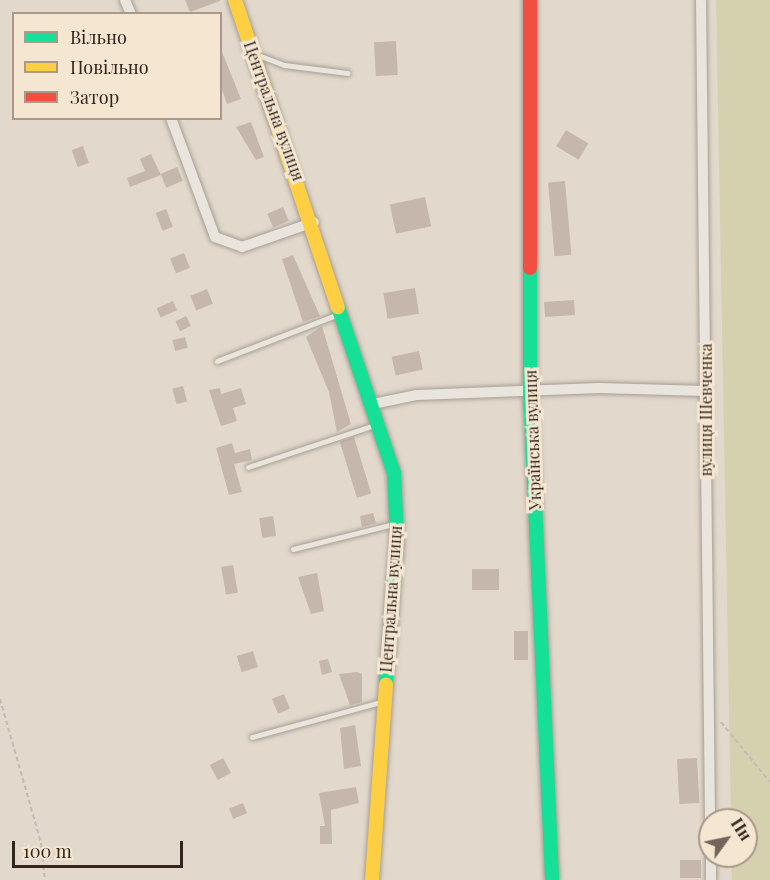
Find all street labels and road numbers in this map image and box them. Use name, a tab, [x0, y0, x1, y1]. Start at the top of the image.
street label: Центральна вулиця	[240, 38, 308, 184]
street label: вулиця Шевченка	[696, 344, 716, 476]
street label: Українська вулиця	[521, 370, 545, 510]
street label: Центральна вулиця	[376, 525, 406, 673]

